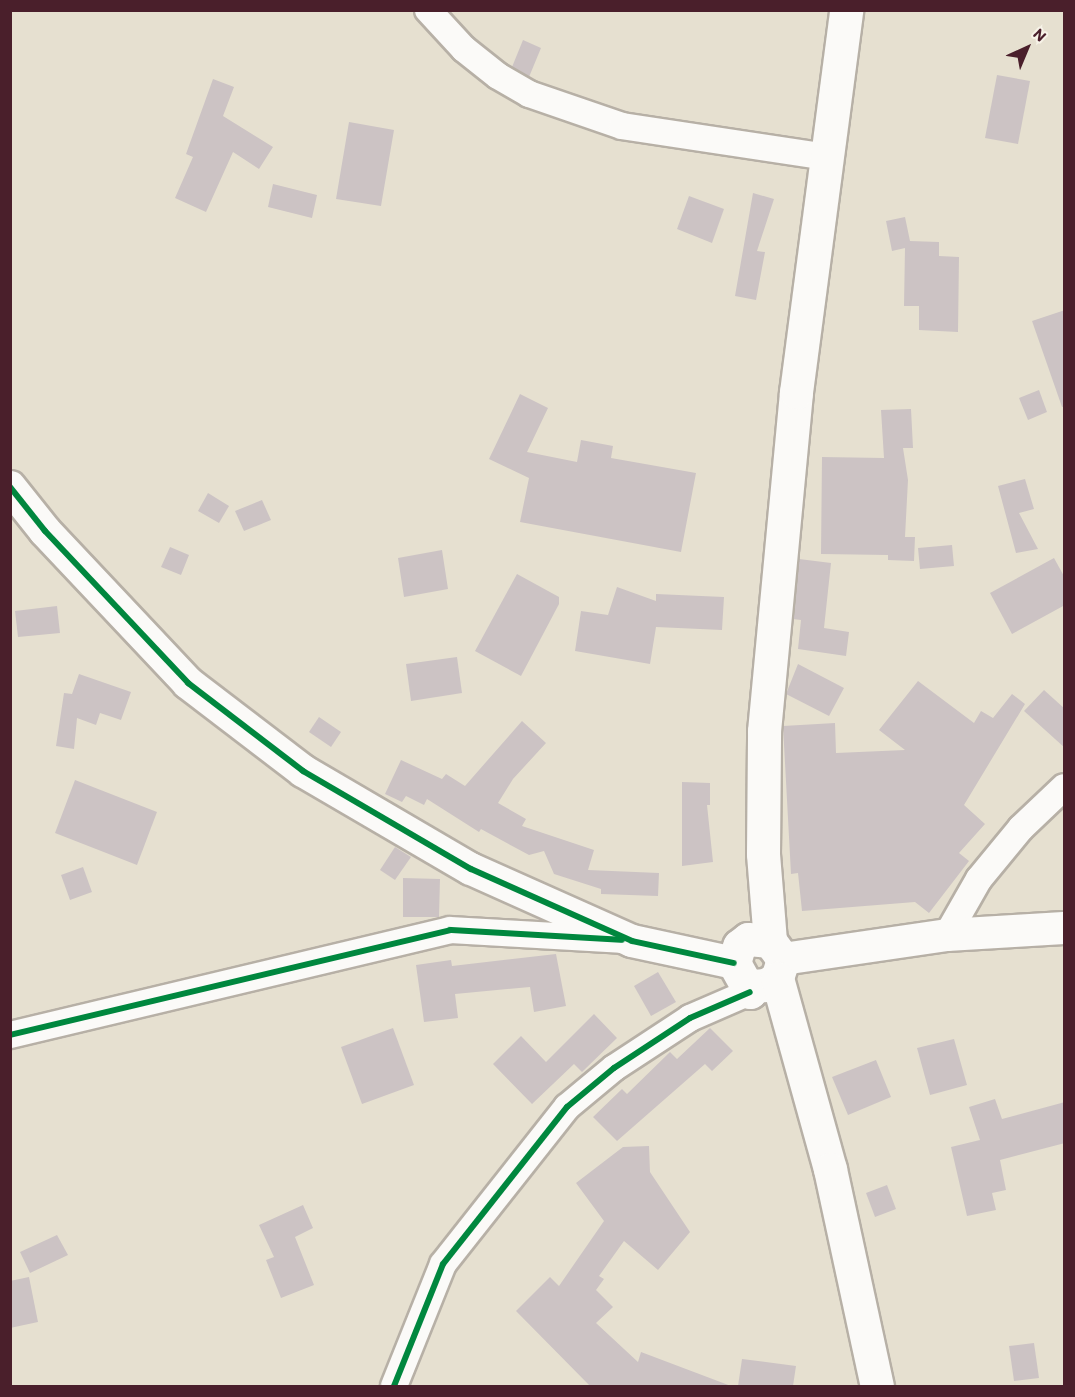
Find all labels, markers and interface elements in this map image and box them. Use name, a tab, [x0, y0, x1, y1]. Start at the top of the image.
north arrow	[997, 18, 1057, 78]
text: N	[1029, 24, 1050, 45]

